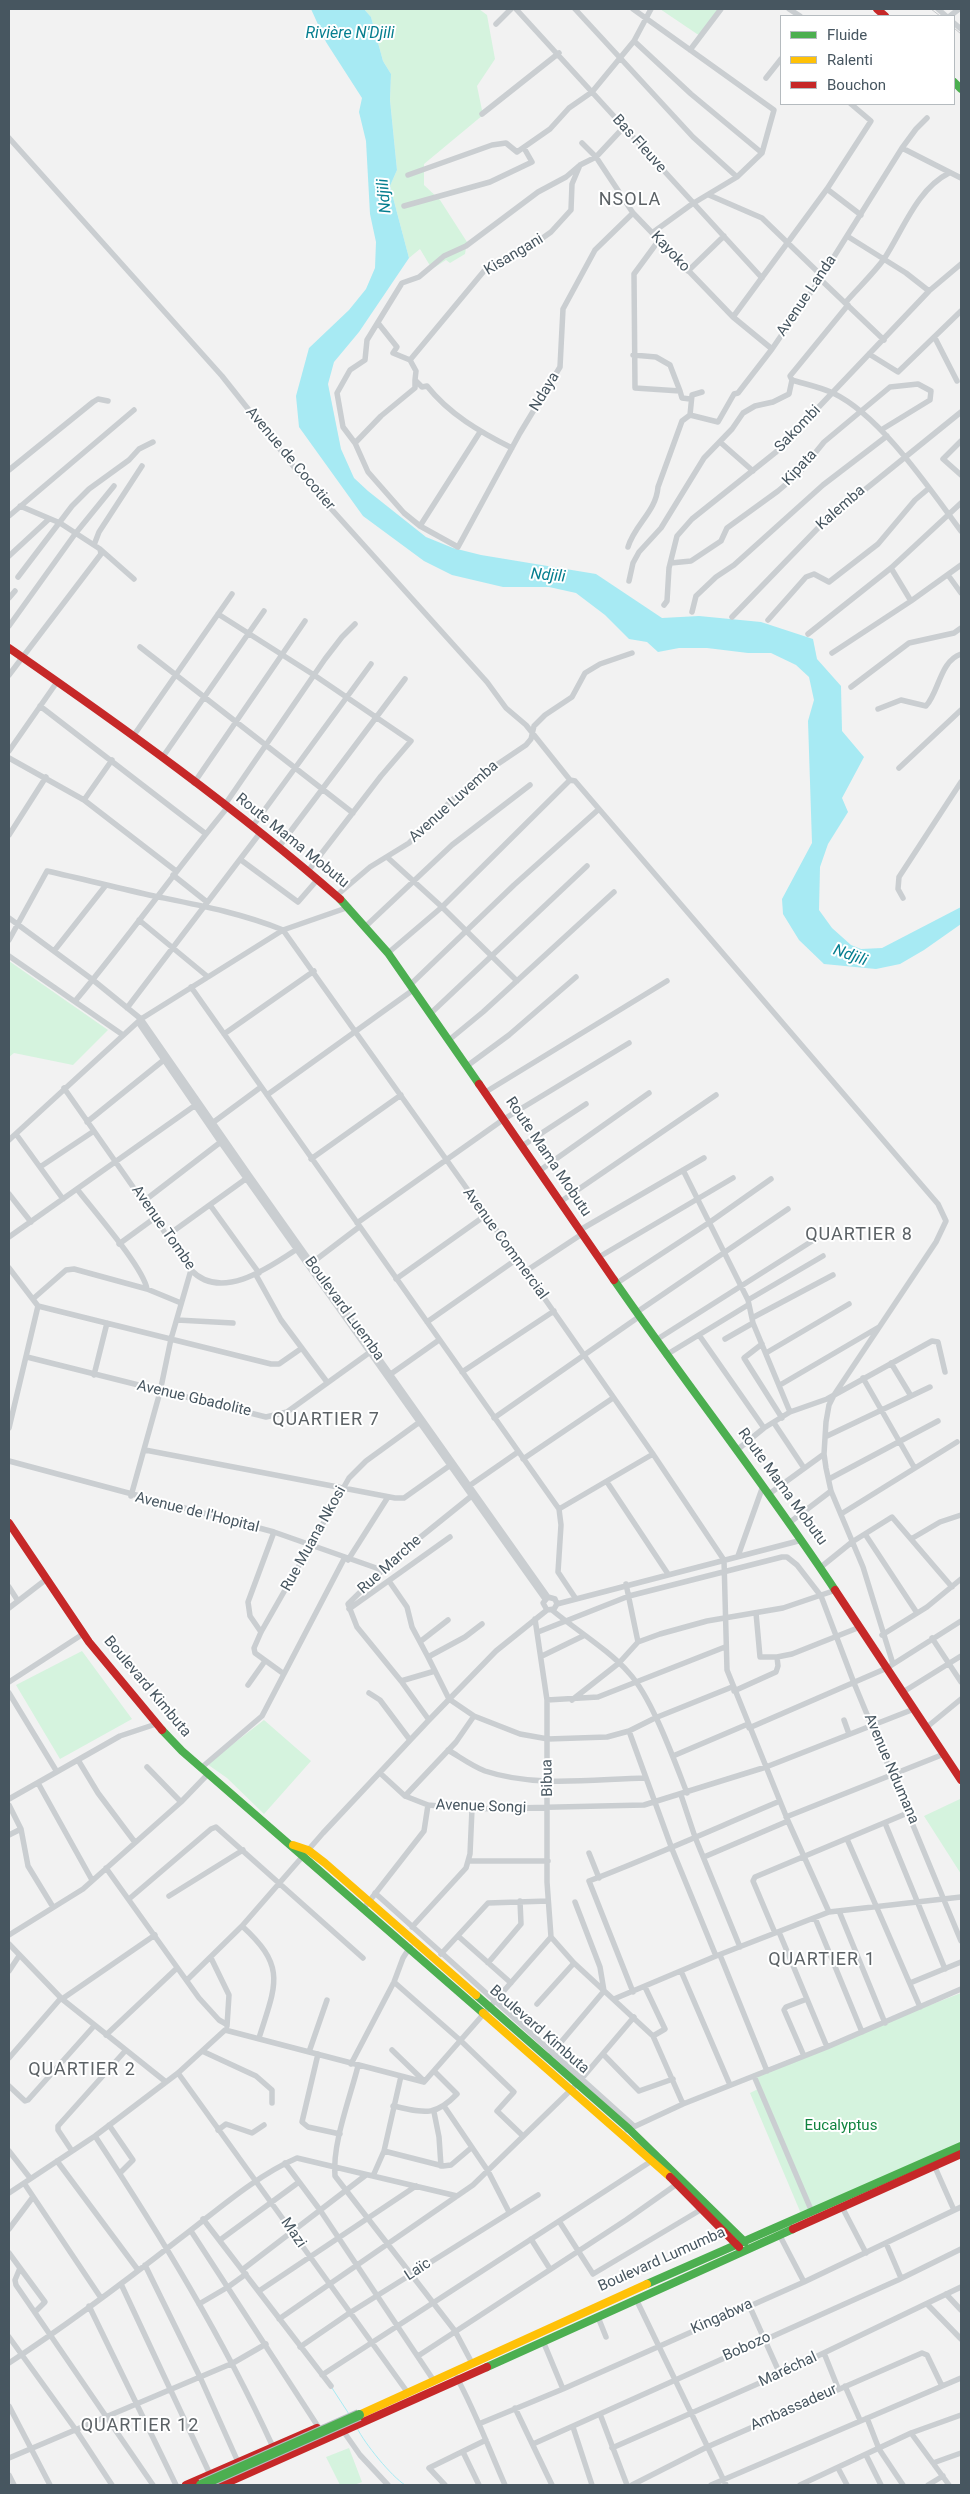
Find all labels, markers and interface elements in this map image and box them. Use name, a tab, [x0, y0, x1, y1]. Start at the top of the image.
legend	[780, 15, 955, 105]
water label: Rivière N'Djili	[305, 24, 395, 44]
text: Fluide	[827, 26, 867, 44]
text: Ralenti	[827, 51, 873, 69]
text: Bouchon	[827, 76, 886, 94]
street label: Bas Fleuve	[608, 111, 670, 177]
water label: Ndjili	[374, 178, 396, 214]
district label: NSOLA	[598, 189, 662, 211]
street label: Kayoko	[647, 228, 693, 276]
street label: Kisangani	[481, 230, 547, 280]
street label: Avenue Landa	[773, 252, 841, 340]
street label: Ndaya	[526, 369, 564, 415]
street label: Sakombi	[771, 402, 825, 456]
street label: Avenue de Cocotier	[242, 404, 338, 514]
street label: Kipata	[779, 446, 821, 490]
street label: Kalemba	[813, 482, 869, 534]
water label: Ndjili	[530, 565, 566, 587]
street label: Avenue Luvemba	[406, 757, 502, 847]
street label: Route Mama Mobutu	[232, 790, 352, 892]
water label: Ndjili	[830, 941, 870, 971]
street label: Route Mama Mobutu	[501, 1094, 595, 1220]
street label: Avenue Tombe	[127, 1182, 199, 1274]
street label: Avenue Commercial	[458, 1185, 552, 1303]
district label: QUARTIER 8	[804, 1224, 914, 1246]
street label: Boulevard Luemba	[300, 1254, 388, 1364]
street label: Avenue Gbadolite	[135, 1377, 253, 1421]
district label: QUARTIER 7	[271, 1409, 381, 1431]
street label: Route Mama Mobutu	[733, 1425, 831, 1549]
street label: Rue Muana Nkosi	[278, 1483, 350, 1595]
street label: Avenue de l'Hopital	[133, 1489, 261, 1537]
street label: Rue Marche	[354, 1532, 426, 1598]
street label: Boulevard Kimbuta	[100, 1633, 194, 1741]
street label: Avenue Ndumana	[860, 1711, 922, 1827]
street label: Bibua	[539, 1759, 557, 1797]
street label: Avenue Songi	[435, 1796, 527, 1818]
district label: QUARTIER 1	[767, 1949, 877, 1971]
street label: Boulevard Kimbuta	[486, 1982, 592, 2078]
district label: QUARTIER 2	[27, 2059, 137, 2081]
park label: Eucalyptus	[805, 2117, 877, 2135]
street label: Mazi	[276, 2215, 310, 2251]
street label: Boulevard Lumumba	[596, 2224, 728, 2296]
street label: Laïc	[401, 2255, 435, 2285]
street label: Kingabwa	[688, 2295, 756, 2339]
street label: Bobozo	[720, 2328, 774, 2366]
street label: Maréchal	[756, 2349, 820, 2391]
street label: Ambassadeur	[748, 2381, 840, 2435]
district label: QUARTIER 12	[79, 2415, 201, 2437]

